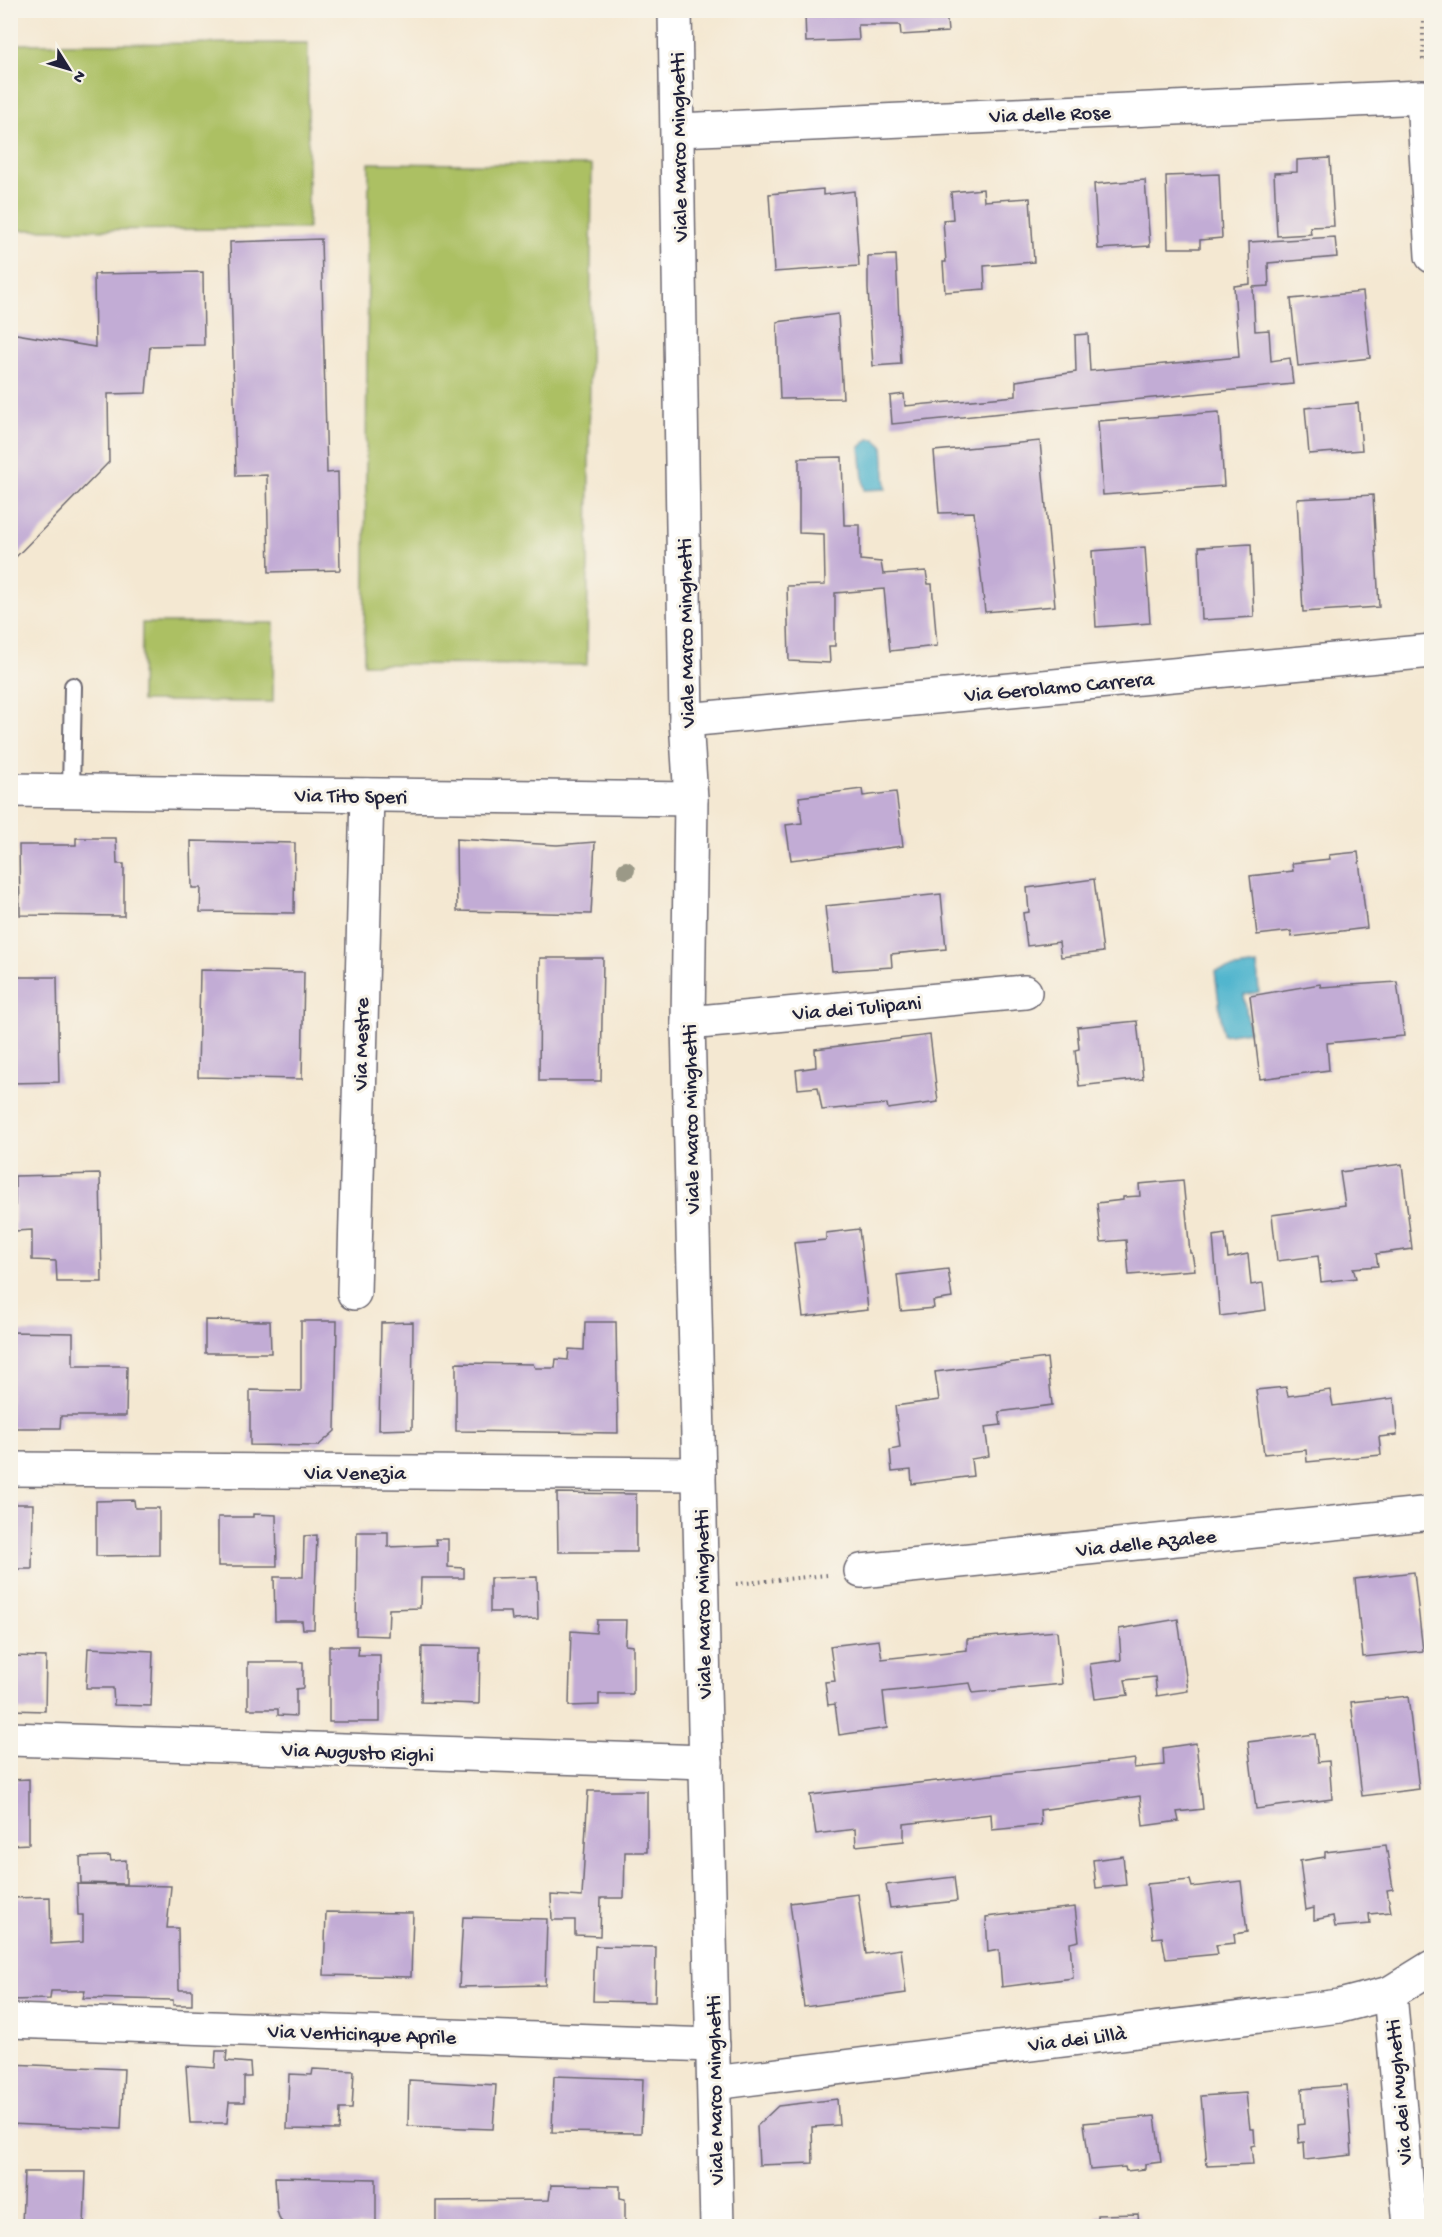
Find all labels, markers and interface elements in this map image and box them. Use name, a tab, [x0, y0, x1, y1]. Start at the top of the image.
north arrow	[39, 39, 99, 99]
street label: Viale Marco Minghetti	[667, 52, 696, 243]
text: N	[67, 66, 89, 86]
street label: Via delle Rose	[988, 102, 1112, 131]
street label: Viale Marco Minghetti	[674, 538, 703, 729]
street label: Via Gerolamo Carrera	[962, 669, 1156, 710]
street label: Via Tito Speri	[293, 785, 408, 812]
street label: Via dei Tulipani	[791, 992, 923, 1029]
street label: Via Mestre	[350, 996, 377, 1092]
street label: Viale Marco Minghetti	[679, 1024, 708, 1215]
street label: Via Venezia	[303, 1463, 407, 1488]
street label: Viale Marco Minghetti	[691, 1509, 720, 1700]
street label: Via delle Azalee	[1074, 1526, 1219, 1565]
street label: Via Augusto Righi	[280, 1739, 434, 1770]
street label: Viale Marco Minghetti	[703, 1995, 732, 2186]
street label: Via dei Mughetti	[1383, 2018, 1420, 2166]
street label: Via Venticinque Aprile	[266, 2021, 458, 2052]
street label: Via dei Lillà	[1026, 2023, 1129, 2060]

